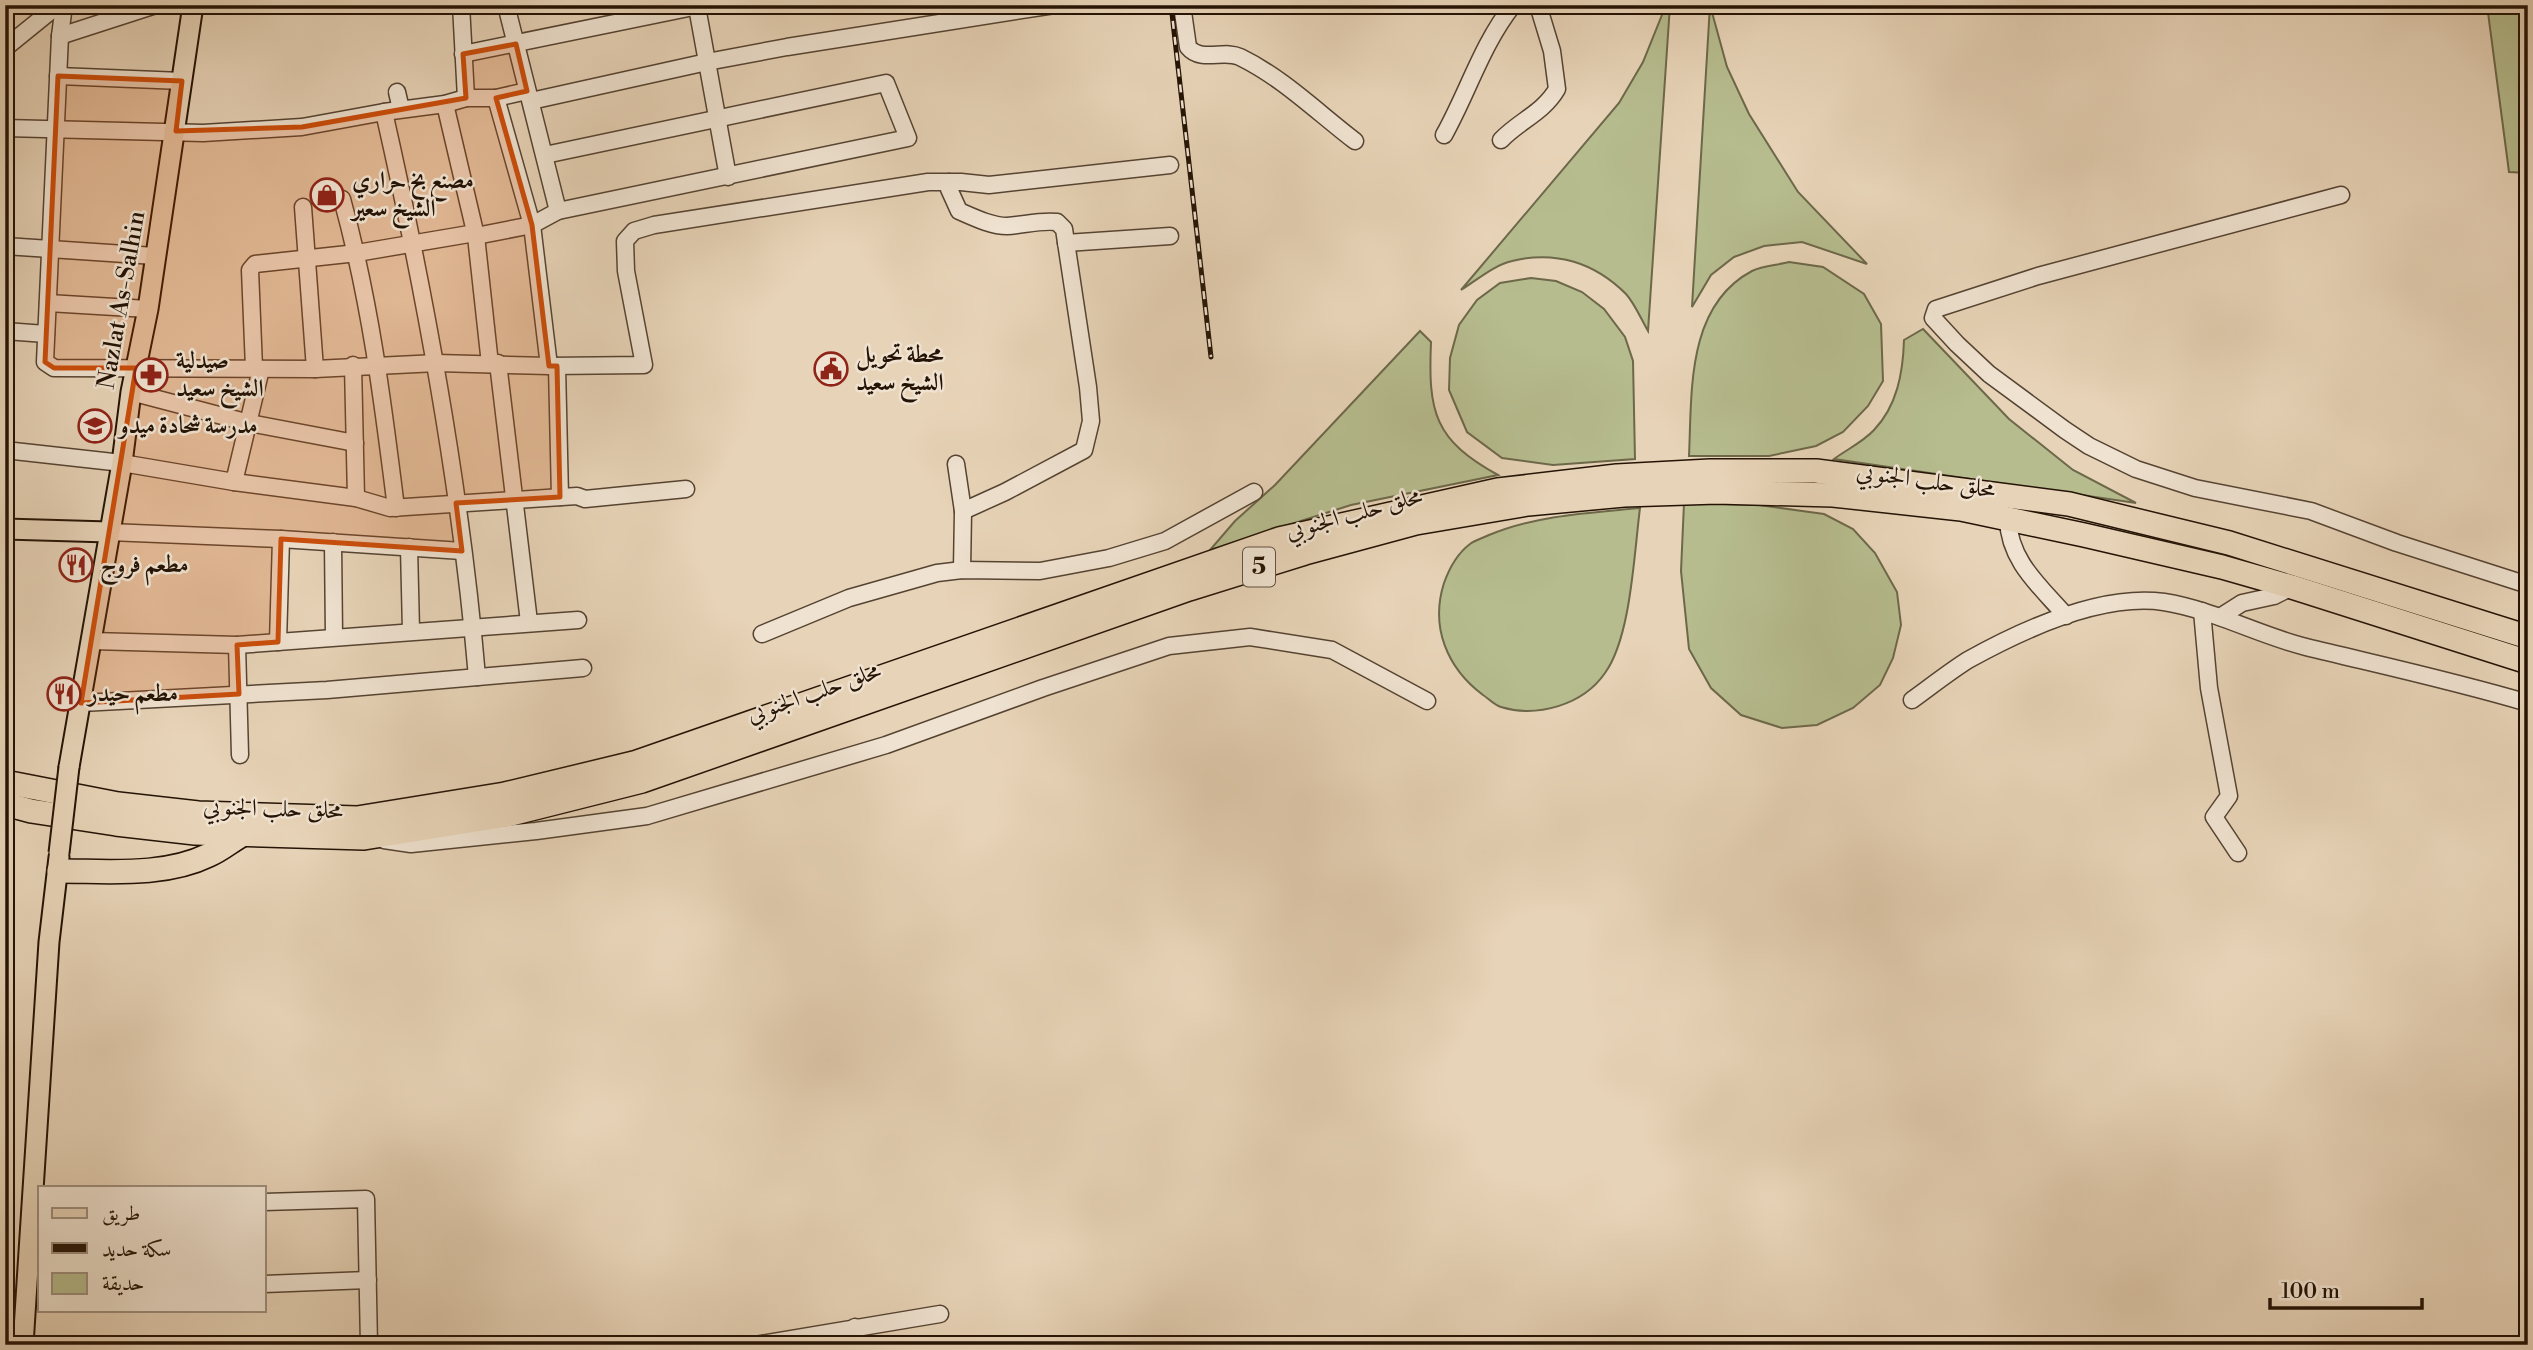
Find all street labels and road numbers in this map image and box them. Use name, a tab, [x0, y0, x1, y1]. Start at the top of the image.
street label: Nazlat As-Salhin	[92, 209, 152, 391]
street label: محلق حلب الجنوبي	[1854, 456, 1998, 509]
street label: محلق حلب الجنوبي	[1282, 481, 1427, 550]
road number: 5	[1243, 548, 1275, 586]
street label: محلق حلب الجنوبي	[743, 656, 887, 733]
street label: محلق حلب الجنوبي	[202, 792, 344, 829]

